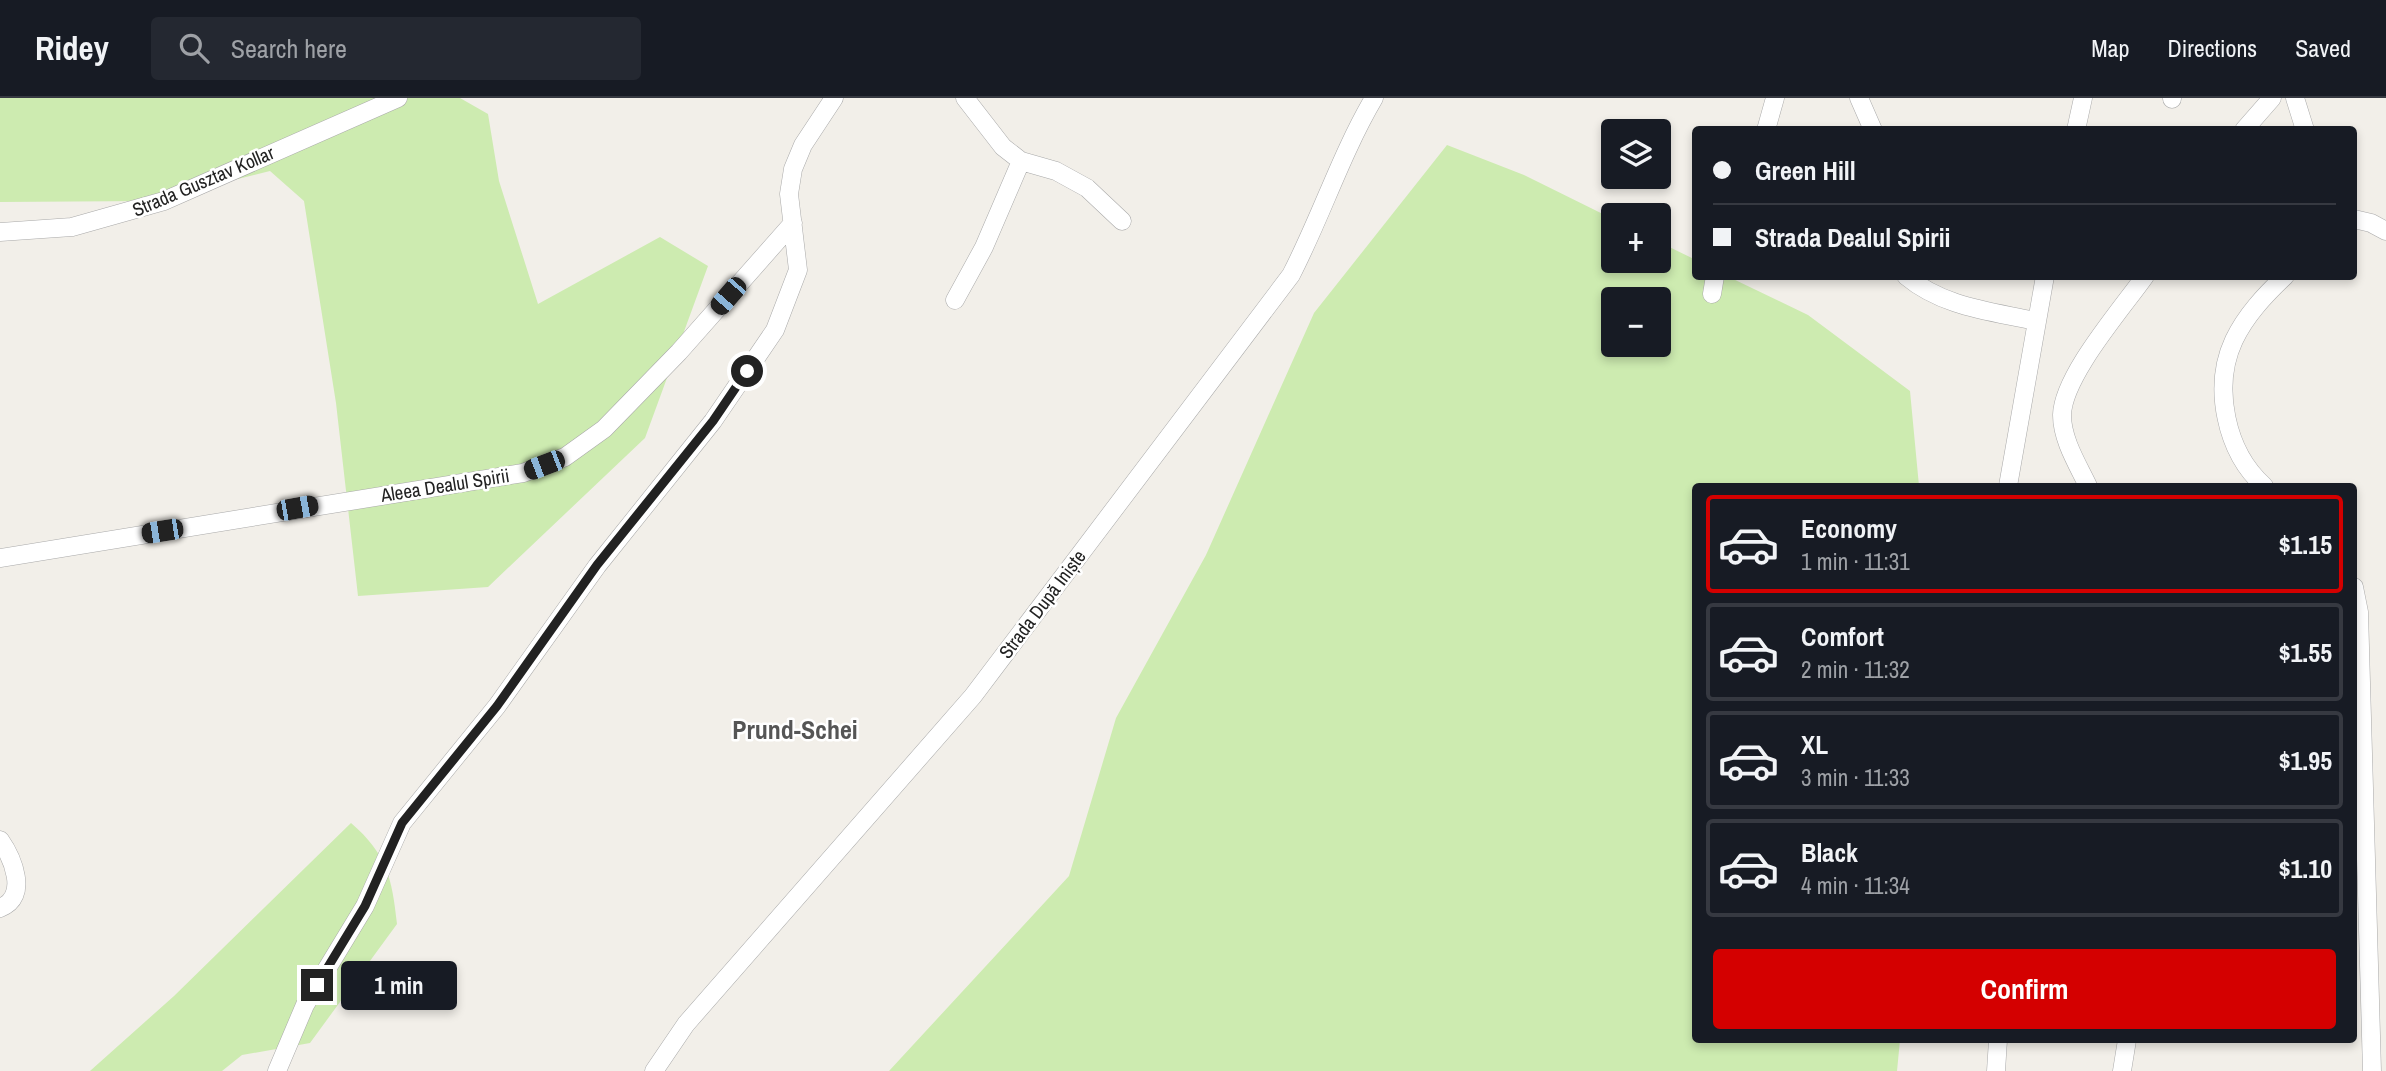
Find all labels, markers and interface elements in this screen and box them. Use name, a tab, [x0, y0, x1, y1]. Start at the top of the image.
search box	[151, 17, 641, 80]
text: Ridey	[35, 26, 109, 70]
icon: search	[175, 29, 213, 67]
text: Search here	[231, 31, 347, 66]
text: Map	[2091, 32, 2129, 64]
text: Directions	[2167, 32, 2257, 64]
text: Saved	[2295, 32, 2351, 64]
map controls	[1601, 119, 1671, 357]
button: layers	[1601, 119, 1671, 189]
street label: Strada Gusztav Kollar	[128, 139, 279, 223]
text: Green Hill	[1755, 153, 1856, 188]
button: +	[1601, 203, 1671, 273]
text: Strada Dealul Spirii	[1755, 220, 1951, 255]
car	[707, 273, 750, 319]
button: −	[1601, 287, 1671, 357]
route start	[731, 355, 763, 387]
car	[521, 448, 568, 482]
street label: Aleea Dealul Spirii	[378, 462, 511, 508]
car	[275, 494, 320, 522]
text: Economy	[1801, 511, 1897, 546]
icon: car	[1717, 513, 1780, 576]
car	[140, 517, 185, 545]
text: $1.15	[2279, 527, 2332, 562]
street label: Strada După Iniște	[993, 544, 1091, 664]
text: 1 min · 11:31	[1801, 546, 1910, 577]
text: Comfort	[1801, 619, 1884, 654]
icon: car	[1717, 621, 1780, 684]
text: $1.55	[2279, 635, 2332, 670]
text: 2 min · 11:32	[1801, 654, 1910, 685]
district label: Prund-Schei	[732, 712, 858, 747]
text: XL	[1801, 727, 1828, 762]
icon: car	[1717, 729, 1780, 792]
text: $1.95	[2279, 743, 2332, 778]
text: 3 min · 11:33	[1801, 762, 1910, 793]
text: Black	[1801, 835, 1858, 870]
icon: car	[1717, 837, 1780, 900]
text: $1.10	[2279, 851, 2332, 886]
text: 4 min · 11:34	[1801, 870, 1910, 901]
button: Confirm	[1713, 949, 2336, 1029]
callout: 1 min	[342, 960, 457, 1010]
route end	[301, 969, 333, 1001]
text: 1 min	[374, 970, 424, 1001]

